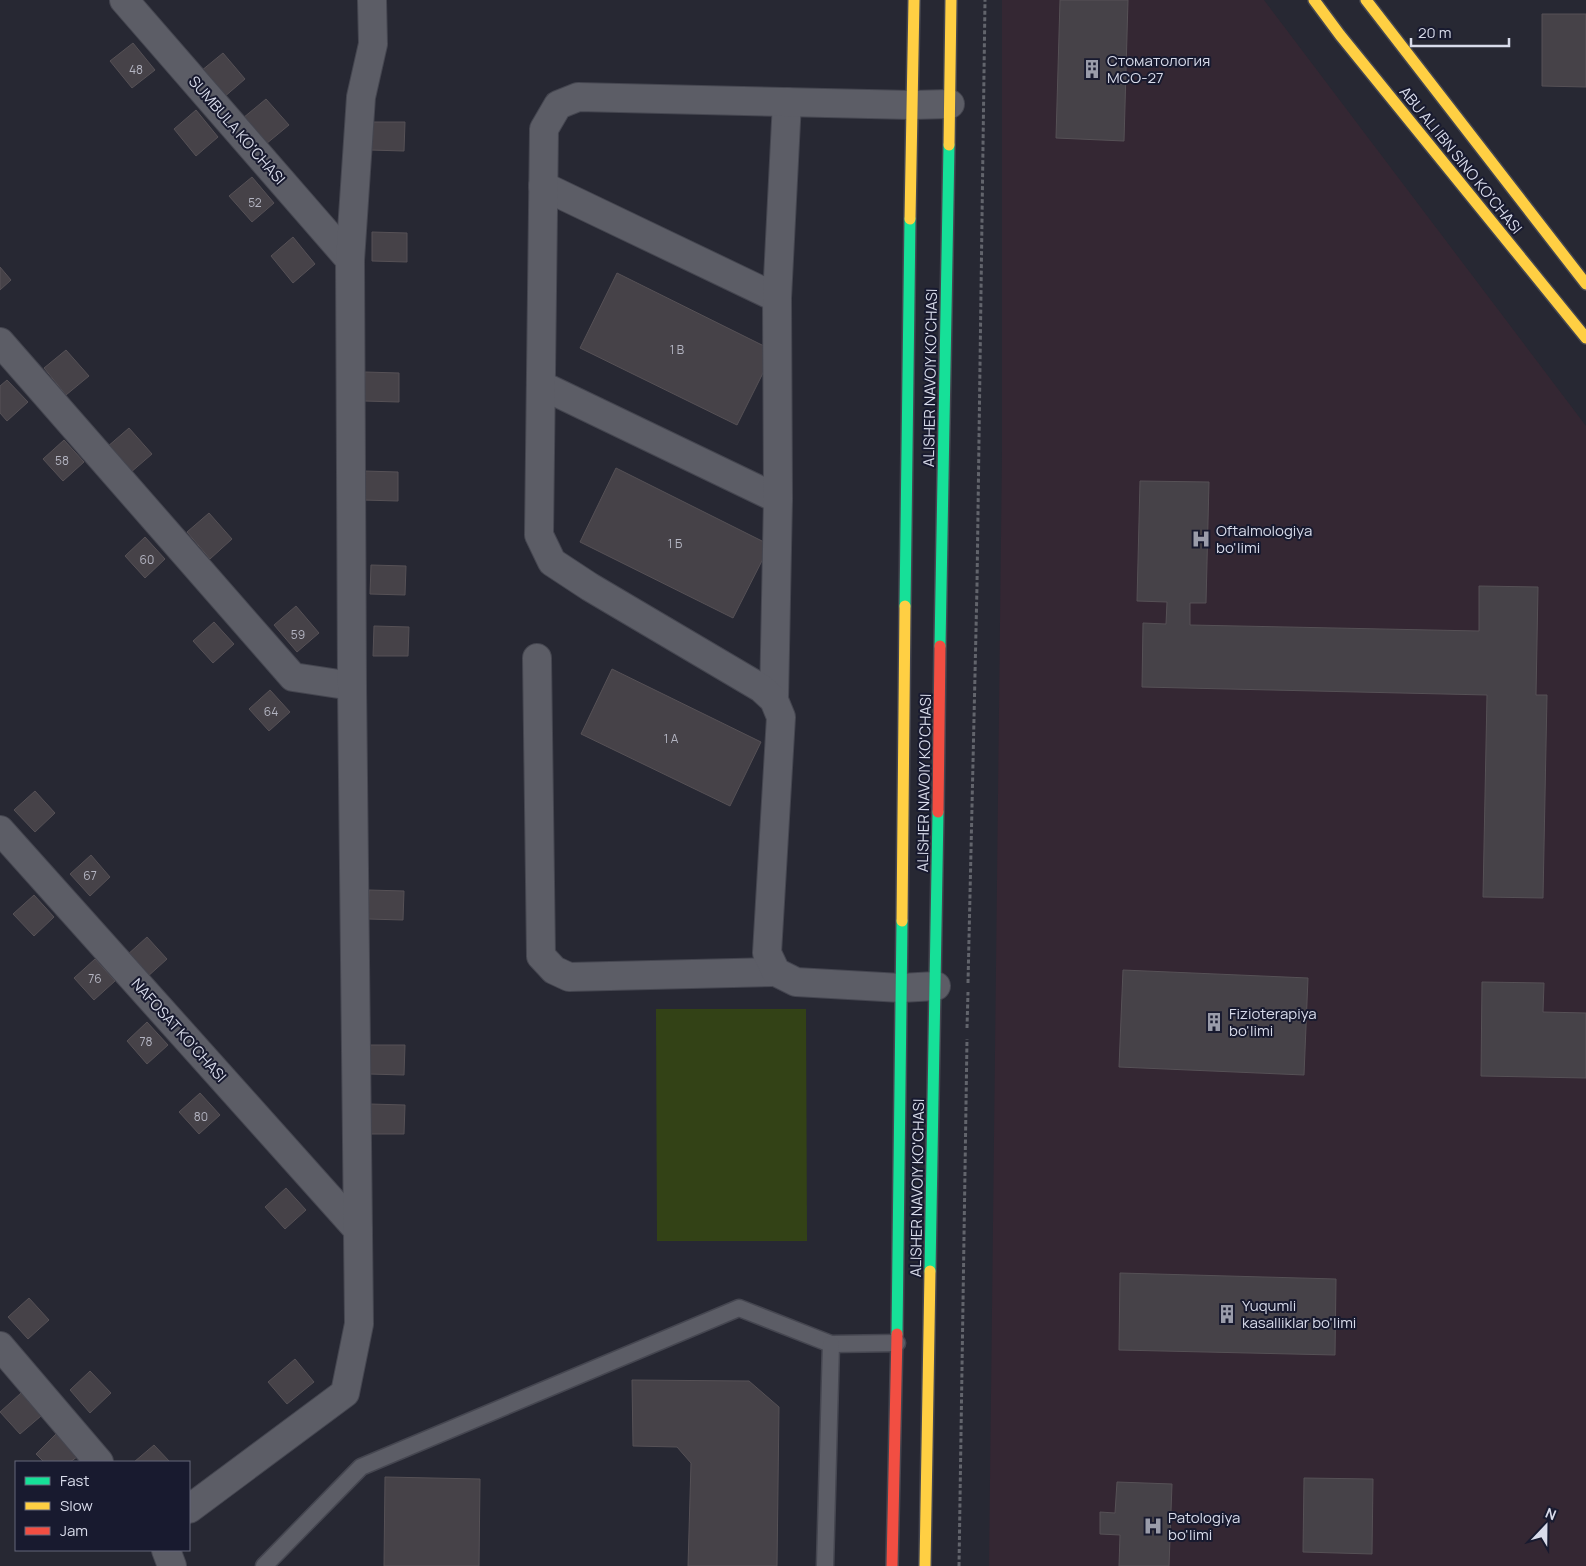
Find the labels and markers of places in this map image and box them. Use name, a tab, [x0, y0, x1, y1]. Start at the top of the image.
place label: Стоматология МСО-27	[1107, 50, 1210, 88]
building icon: Стоматология МСО-27	[1081, 58, 1103, 80]
place label: Oftalmologiya bo'limi	[1216, 520, 1312, 558]
hospital icon: Oftalmologiya bo'limi	[1190, 528, 1212, 550]
place label: Fizioterapiya bo'limi	[1229, 1003, 1317, 1041]
building icon: Fizioterapiya bo'limi	[1203, 1011, 1225, 1033]
place label: Yuqumli kasalliklar bo'limi	[1242, 1295, 1356, 1333]
building icon: Yuqumli kasalliklar bo'limi	[1216, 1303, 1238, 1325]
place label: Patologiya bo'limi	[1168, 1507, 1240, 1545]
hospital icon: Patologiya bo'limi	[1142, 1515, 1164, 1537]

